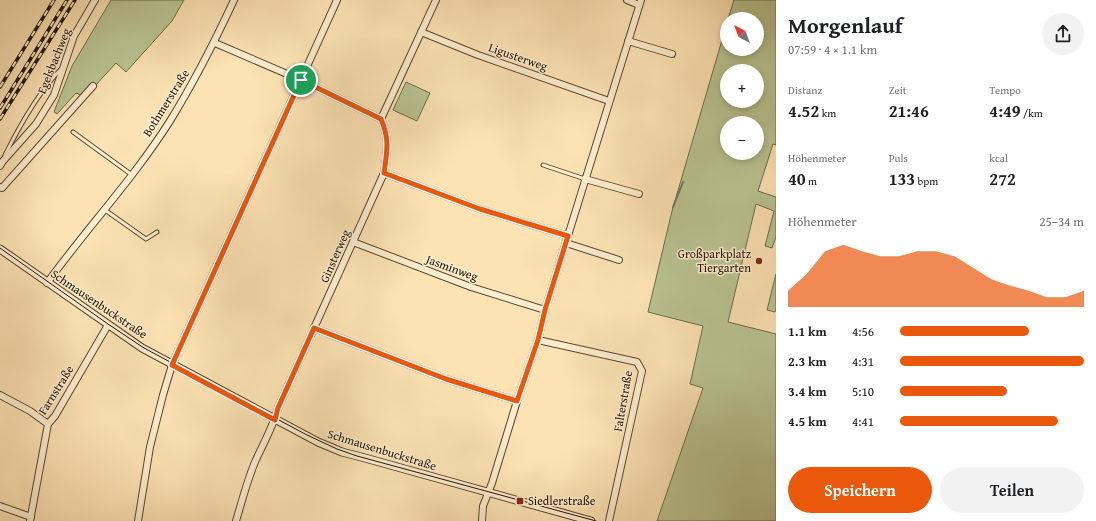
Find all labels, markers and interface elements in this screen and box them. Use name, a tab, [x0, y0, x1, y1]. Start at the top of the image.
text: Morgenlauf	[788, 9, 903, 41]
north arrow	[720, 12, 764, 56]
map controls	[720, 12, 764, 160]
button: share	[1042, 13, 1084, 55]
street label: Egelsbachweg	[33, 25, 74, 96]
street label: Ligusterweg	[486, 39, 550, 75]
text: 07:59 · 4 × 1.1 km	[788, 40, 877, 59]
pin	[284, 63, 318, 97]
button: +	[720, 64, 764, 108]
street label: Bothmerstraße	[138, 66, 193, 140]
icon: arrive	[290, 69, 312, 91]
text: Distanz	[788, 82, 822, 98]
text: Zeit	[889, 82, 907, 98]
text: Tempo	[989, 82, 1021, 98]
text: 4.52	[788, 98, 819, 123]
text: 21:46	[889, 98, 929, 123]
text: 4:49	[989, 98, 1021, 123]
text: km	[819, 105, 836, 121]
text: /km	[1021, 105, 1043, 121]
button: −	[720, 116, 764, 160]
text: Höhenmeter	[788, 150, 846, 166]
text: Puls	[889, 150, 908, 166]
text: kcal	[989, 150, 1008, 166]
text: 40	[788, 166, 806, 191]
text: 133	[889, 166, 915, 191]
text: 272	[989, 166, 1016, 191]
text: m	[806, 173, 817, 189]
text: bpm	[915, 173, 938, 189]
text: Höhenmeter	[788, 212, 857, 231]
text: 25–34 m	[1039, 212, 1084, 231]
street label: Ginsterweg	[315, 226, 354, 285]
place label: Großparkplatz Tiergarten	[678, 245, 751, 276]
street label: Jasminweg	[422, 250, 480, 285]
marker: Großparkplatz Tiergarten	[754, 256, 764, 266]
street label: Schmausenbuckstraße	[48, 265, 151, 342]
text: 1.1 km	[788, 322, 827, 341]
text: 4:56	[852, 322, 874, 341]
text: 2.3 km	[788, 352, 827, 371]
text: 4:31	[852, 352, 874, 371]
street label: Farnstraße	[34, 362, 78, 418]
street label: Falterstraße	[609, 369, 636, 433]
text: 3.4 km	[788, 382, 827, 401]
text: 5:10	[852, 382, 874, 401]
text: 4.5 km	[788, 412, 827, 431]
text: 4:41	[852, 412, 874, 431]
street label: Schmausenbuckstraße	[326, 425, 439, 474]
button: Speichern	[788, 467, 932, 513]
button: Teilen	[940, 467, 1084, 513]
place label: Siedlerstraße	[528, 492, 596, 509]
marker: Siedlerstraße	[515, 496, 525, 506]

